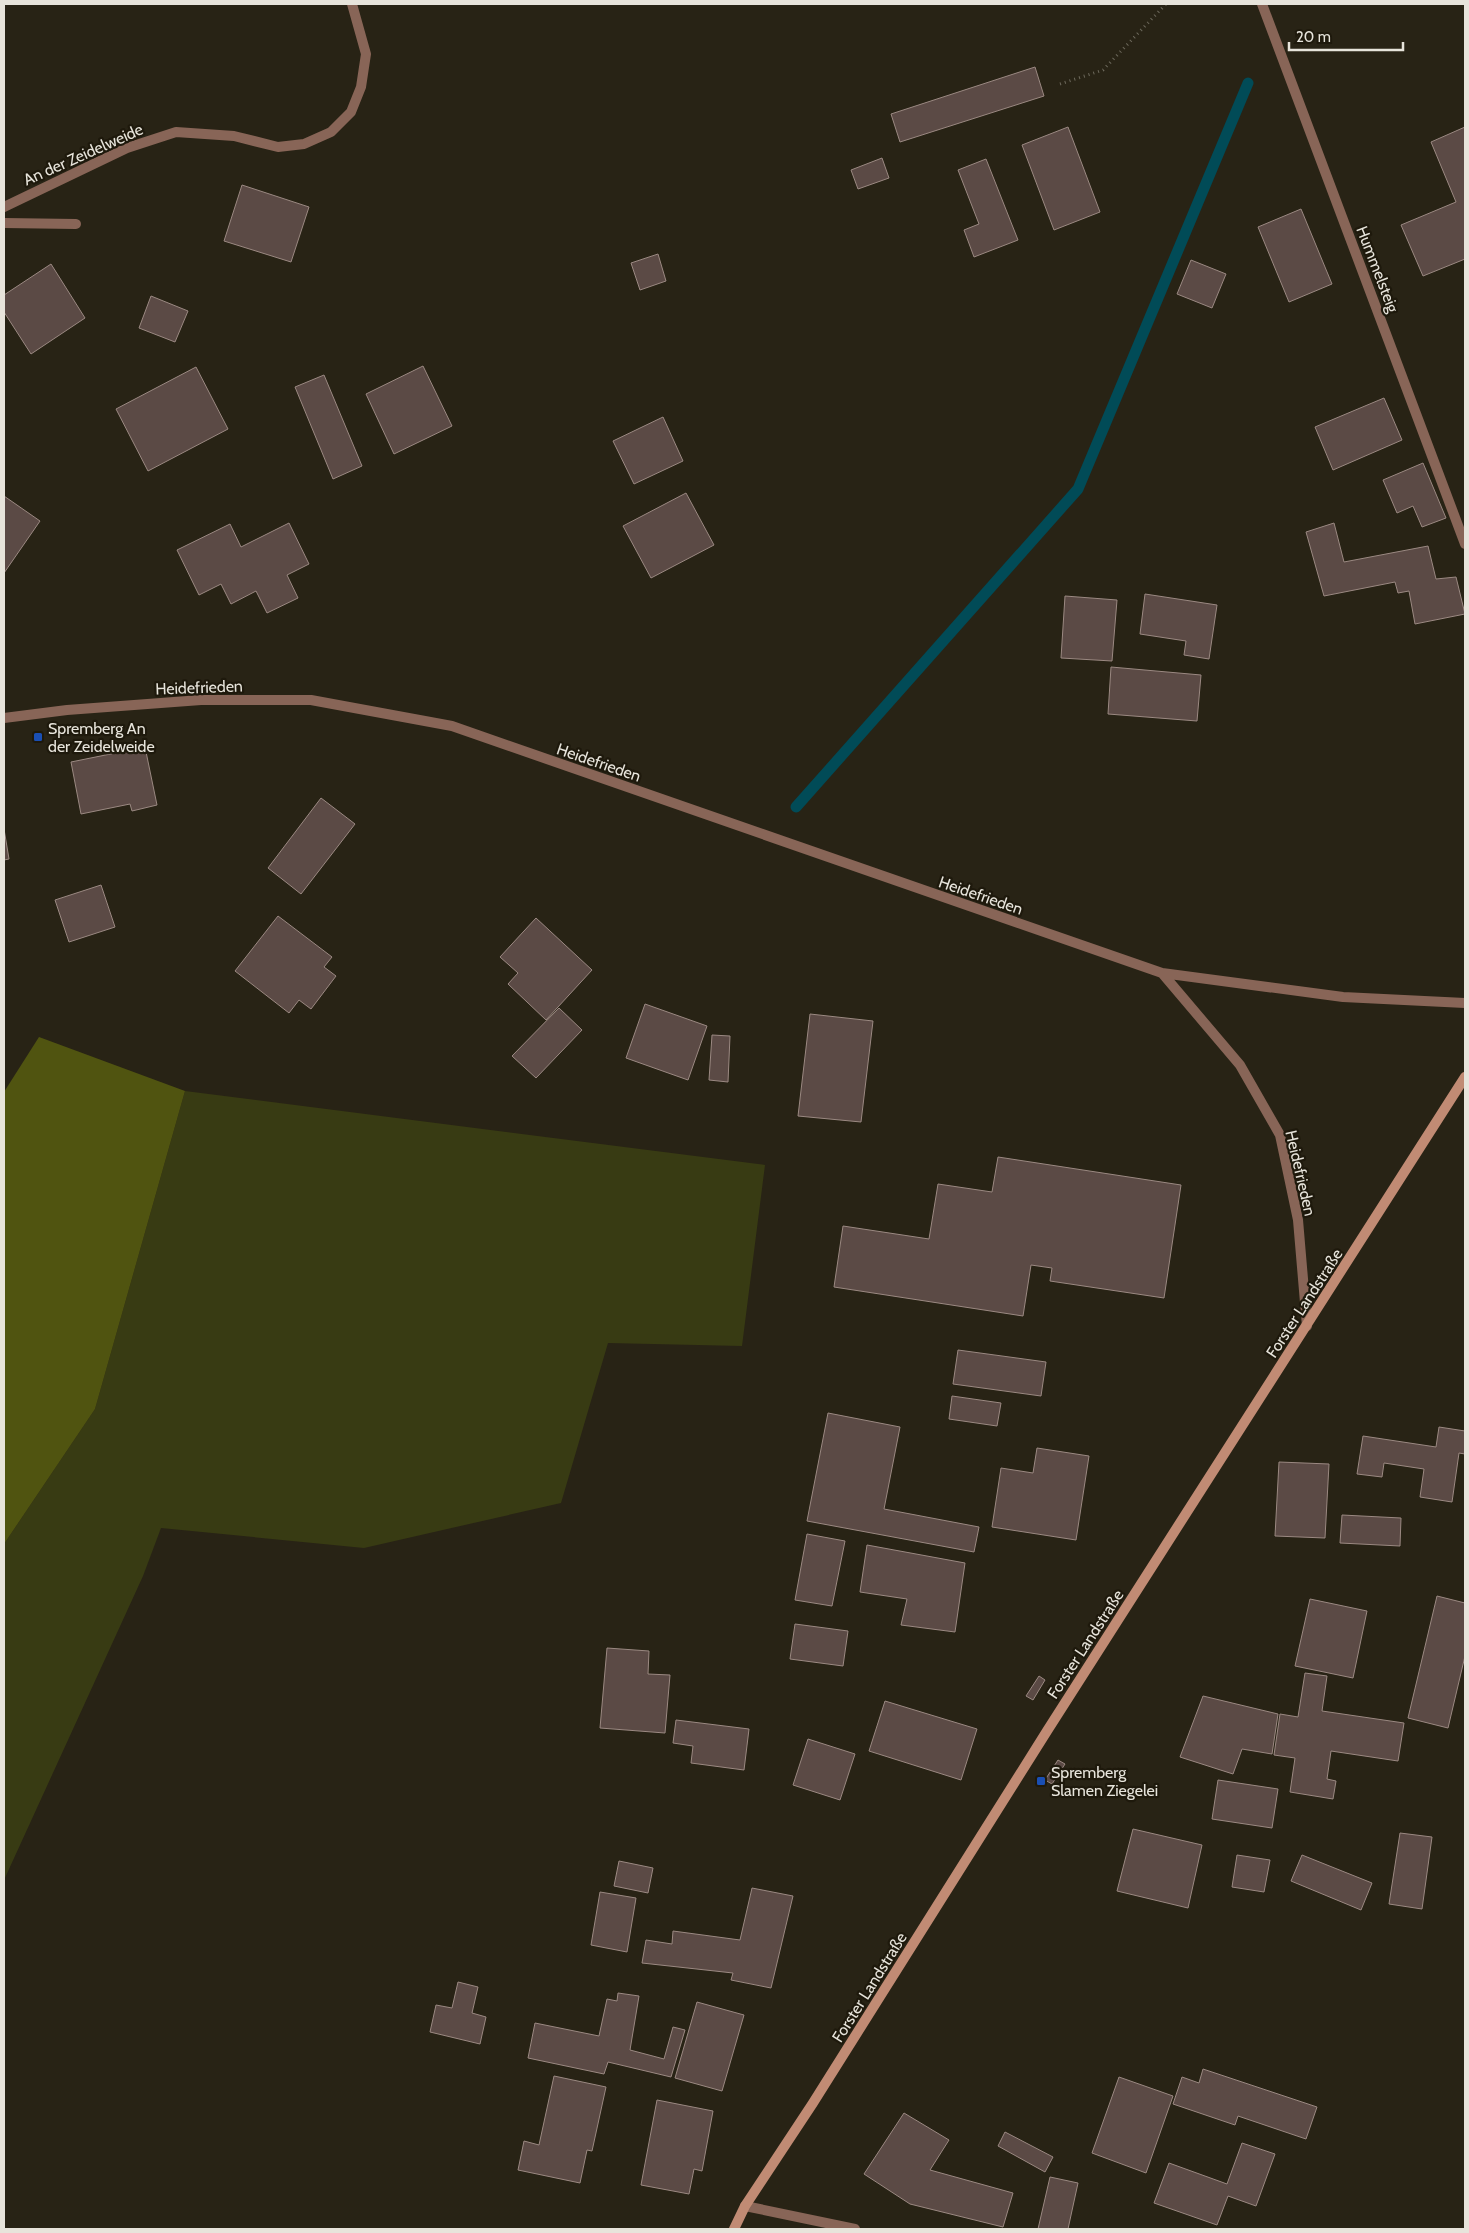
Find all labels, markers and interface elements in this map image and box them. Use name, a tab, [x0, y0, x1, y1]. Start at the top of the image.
scale bar	[1289, 20, 1403, 52]
text: 20 m	[1296, 28, 1331, 46]
street label: An der Zeidelweide	[20, 120, 146, 189]
street label: Hummelsteig	[1352, 223, 1403, 316]
street label: Heidefrieden	[155, 676, 243, 699]
place label: Spremberg An der Zeidelweide	[48, 719, 155, 756]
marker: Spremberg An der Zeidelweide	[32, 731, 44, 743]
street label: Heidefrieden	[554, 739, 643, 786]
street label: Heidefrieden	[936, 872, 1025, 919]
street label: Heidefrieden	[1281, 1128, 1320, 1218]
street label: Forster Landstraße	[1262, 1245, 1347, 1361]
street label: Forster Landstraße	[1043, 1586, 1128, 1702]
place label: Spremberg Slamen Ziegelei	[1051, 1763, 1158, 1800]
marker: Spremberg Slamen Ziegelei	[1035, 1775, 1047, 1787]
street label: Forster Landstraße	[828, 1929, 911, 2046]

